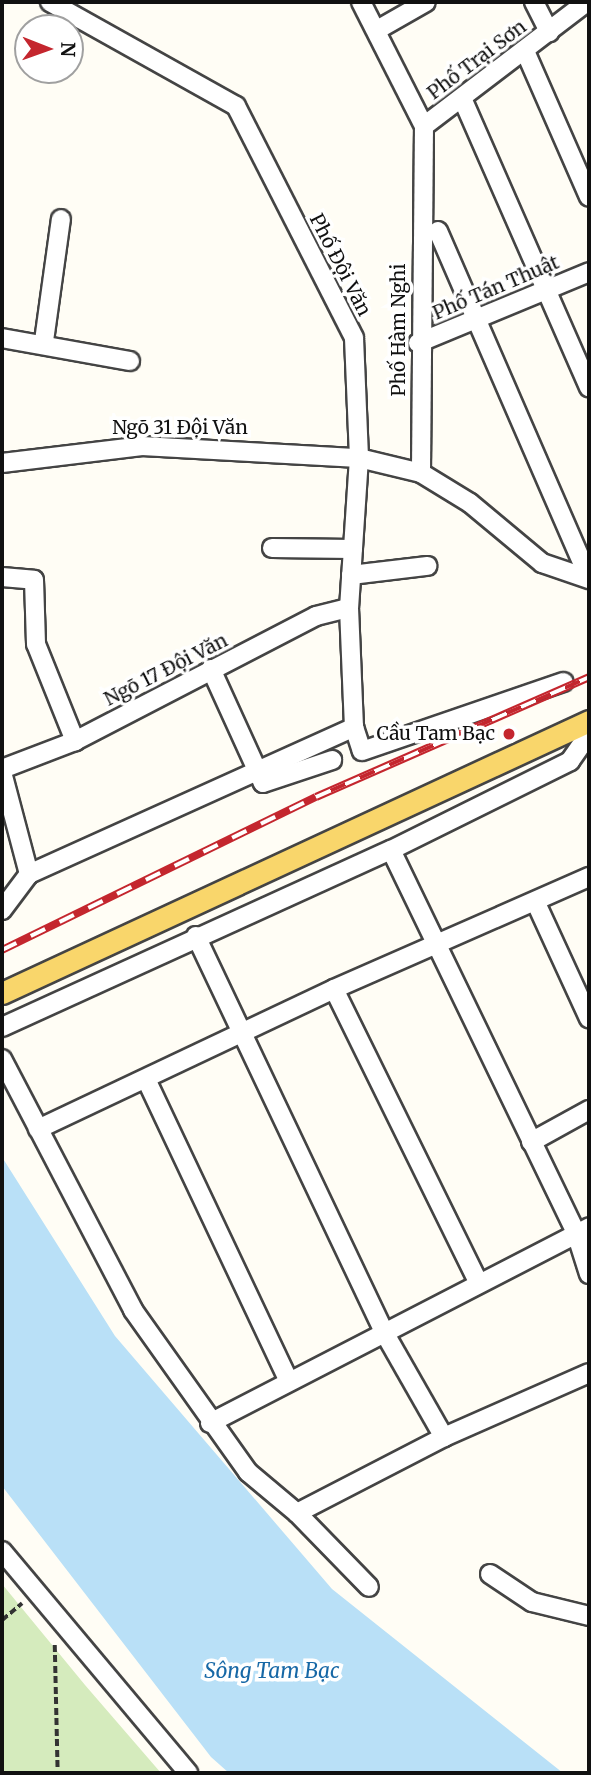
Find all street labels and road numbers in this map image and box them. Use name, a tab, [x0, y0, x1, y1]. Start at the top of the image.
street label: Phố Trại Sơn	[423, 15, 531, 105]
street label: Phố Đội Văn	[305, 210, 375, 320]
street label: Phố Tán Thuật	[429, 251, 563, 325]
street label: Phố Hàm Nghi	[388, 263, 410, 397]
street label: Ngõ 31 Đội Văn	[112, 417, 248, 439]
street label: Ngõ 17 Đội Văn	[101, 629, 231, 711]

